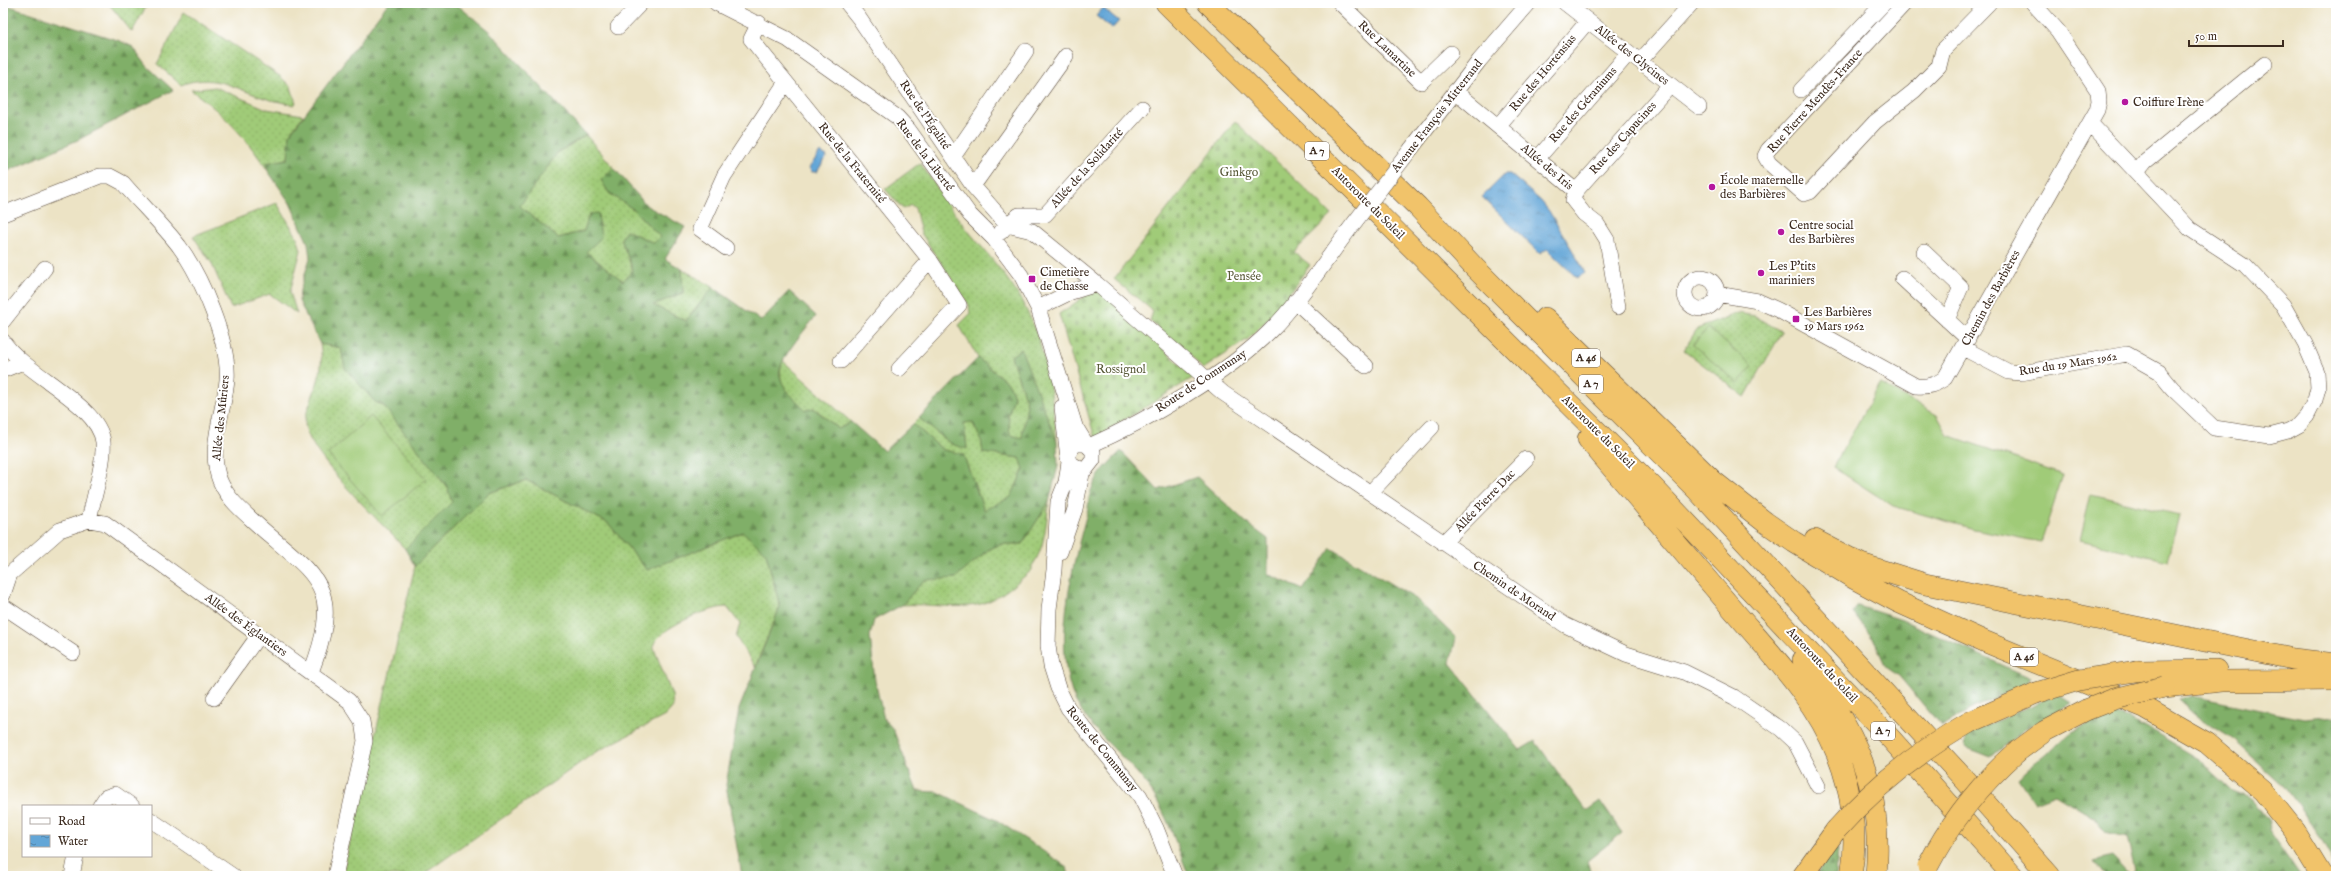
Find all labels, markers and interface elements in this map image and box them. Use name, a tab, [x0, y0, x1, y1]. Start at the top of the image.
street label: Rue Lamartine	[1355, 17, 1420, 81]
street label: Allée des Glycines	[1591, 21, 1672, 89]
scale bar	[2189, 22, 2283, 48]
text: 50 m	[2195, 29, 2217, 44]
street label: Rue des Hortensias	[1506, 31, 1580, 115]
street label: Rue Pierre Mendès-France	[1764, 46, 1866, 156]
street label: Avenue François Mitterrand	[1388, 56, 1486, 176]
street label: Rue des Géraniums	[1546, 64, 1620, 146]
street label: Rue de l'Égalité	[896, 77, 955, 153]
place label: Coiffure Irène	[2133, 95, 2205, 110]
marker: Coiffure Irène	[2120, 97, 2130, 107]
street label: Rue des Capucines	[1586, 98, 1660, 178]
street label: Rue de la Liberté	[893, 116, 957, 195]
street label: Rue de la Fraternité	[815, 120, 889, 207]
street label: Allée de la Solidarité	[1047, 125, 1127, 212]
street label: Allée des Iris	[1517, 140, 1576, 193]
road number: A 7	[1305, 142, 1329, 160]
street label: Autoroute du Soleil	[1328, 163, 1408, 243]
park label: Ginkgo	[1220, 165, 1259, 180]
place label: École maternelle des Barbières	[1720, 172, 1804, 202]
marker: École maternelle des Barbières	[1707, 182, 1717, 192]
place label: Centre social des Barbières	[1789, 218, 1854, 247]
marker: Centre social des Barbières	[1776, 227, 1786, 237]
street label: Chemin des Barbières	[1958, 247, 2024, 349]
place label: Les P'tits mariniers	[1769, 259, 1816, 288]
place label: Cimetière de Chasse	[1040, 265, 1090, 294]
marker: Les P'tits mariniers	[1756, 268, 1766, 278]
park label: Pensée	[1227, 269, 1261, 284]
marker: Cimetière de Chasse	[1027, 274, 1037, 284]
place label: Les Barbières 19 Mars 1962	[1804, 305, 1872, 334]
marker: Les Barbières 19 Mars 1962	[1791, 314, 1801, 324]
street label: Route de Communay	[1153, 346, 1249, 416]
road number: A 46	[1572, 349, 1600, 367]
street label: Rue du 19 Mars 1962	[2018, 349, 2118, 379]
park label: Rossignol	[1096, 362, 1147, 377]
street label: Allée des Mûriers	[209, 374, 233, 463]
road number: A 7	[1579, 375, 1603, 393]
street label: Autoroute du Soleil	[1558, 392, 1638, 472]
street label: Allée Pierre Dac	[1451, 467, 1518, 536]
street label: Chemin de Morand	[1470, 558, 1559, 625]
street label: Allée des Églantiers	[201, 589, 291, 660]
street label: Autoroute du Soleil	[1783, 624, 1861, 706]
road number: A 46	[2010, 648, 2038, 666]
street label: Route de Communay	[1063, 703, 1141, 795]
road number: A 7	[1871, 722, 1895, 740]
legend	[22, 805, 152, 857]
text: Road	[58, 814, 86, 829]
text: Water	[58, 834, 89, 849]

